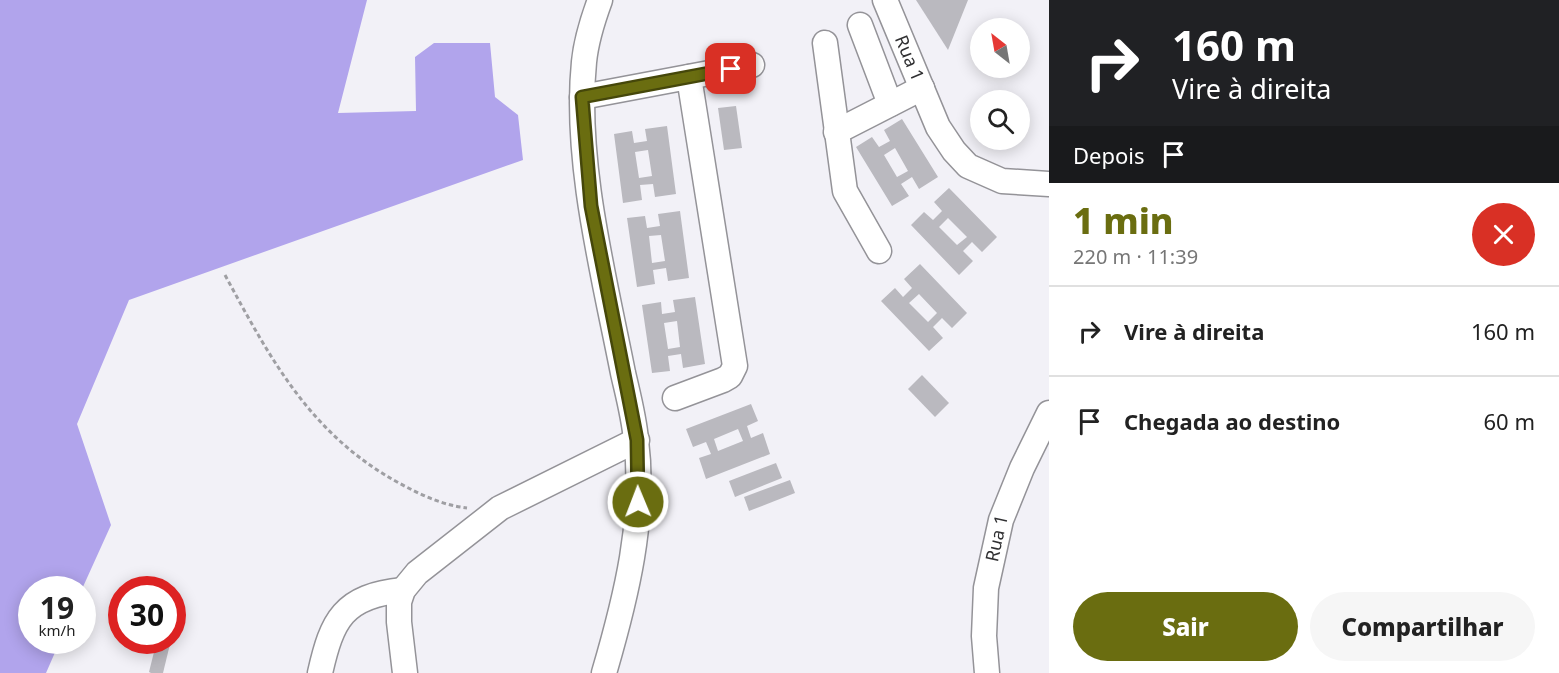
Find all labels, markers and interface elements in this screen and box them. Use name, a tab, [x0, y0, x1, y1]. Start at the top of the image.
text: 160 m	[1172, 16, 1296, 73]
north arrow	[970, 18, 1030, 78]
map controls	[970, 18, 1030, 150]
icon: right	[1073, 24, 1151, 102]
street label: Rua 1	[890, 31, 930, 84]
pin	[705, 43, 756, 94]
icon: arrive	[714, 52, 747, 85]
text: Vire à direita	[1172, 70, 1331, 107]
button: search	[970, 90, 1030, 150]
icon: arrive	[1157, 138, 1190, 171]
text: Depois	[1073, 140, 1145, 170]
text: 1 min	[1073, 196, 1174, 245]
button: close	[1472, 203, 1535, 266]
text: 220 m · 11:39	[1073, 243, 1198, 270]
icon: right	[1073, 315, 1106, 348]
text: Vire à direita	[1124, 316, 1264, 346]
text: 160 m	[1471, 316, 1535, 346]
icon: arrive	[1073, 405, 1106, 438]
text: Chegada ao destino	[1124, 406, 1340, 436]
text: 60 m	[1484, 406, 1535, 436]
position arrow	[606, 470, 670, 534]
street label: Rua 1	[979, 512, 1013, 564]
speed limit sign: 30	[108, 576, 186, 654]
text: 19	[40, 587, 74, 628]
button: Sair	[1073, 592, 1298, 661]
button: Compartilhar	[1310, 592, 1535, 661]
text: km/h	[39, 620, 75, 640]

